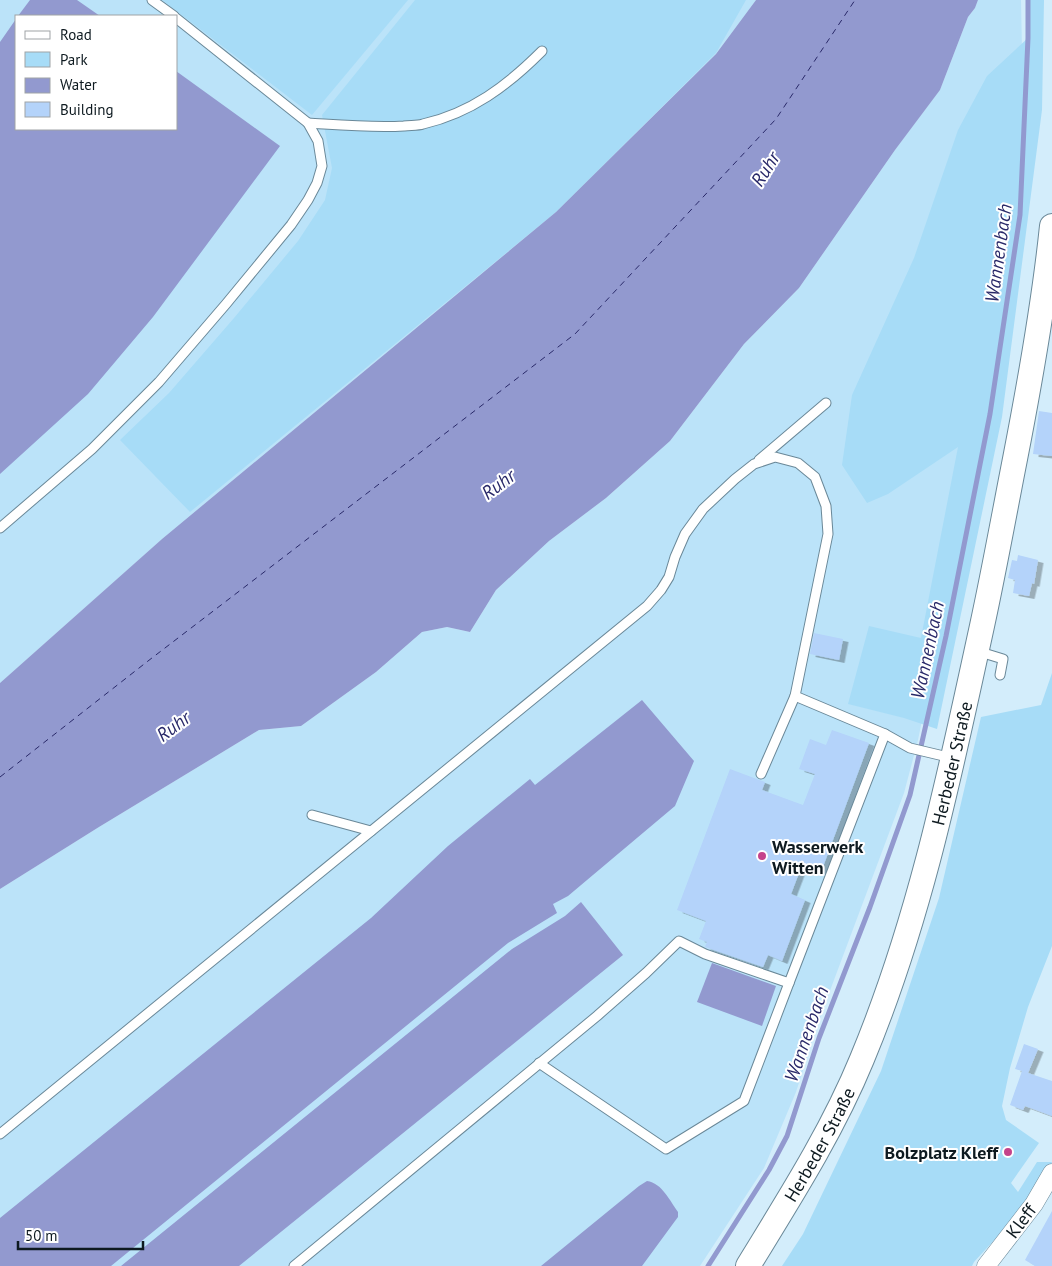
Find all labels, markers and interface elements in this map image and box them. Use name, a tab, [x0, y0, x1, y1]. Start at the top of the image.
legend	[15, 15, 178, 130]
text: Road	[60, 25, 92, 44]
text: Park	[60, 50, 88, 69]
text: Water	[60, 75, 97, 94]
text: Building	[60, 100, 114, 119]
water label: Ruhr	[745, 146, 786, 191]
water label: Wannenbach	[979, 202, 1017, 304]
water label: Ruhr	[476, 462, 521, 505]
water label: Wannenbach	[905, 599, 949, 701]
street label: Herbeder Straße	[926, 699, 977, 828]
water label: Ruhr	[151, 704, 196, 747]
place label: Wasserwerk Witten	[772, 835, 864, 879]
marker: Wasserwerk Witten	[756, 850, 768, 862]
water label: Wannenbach	[778, 983, 834, 1085]
street label: Herbeder Straße	[779, 1084, 859, 1206]
place label: Bolzplatz Kleff	[885, 1141, 999, 1164]
marker: Bolzplatz Kleff	[1002, 1146, 1014, 1158]
street label: Kleff	[1001, 1198, 1042, 1243]
scale bar	[18, 1218, 142, 1250]
text: 50 m	[25, 1226, 58, 1245]

